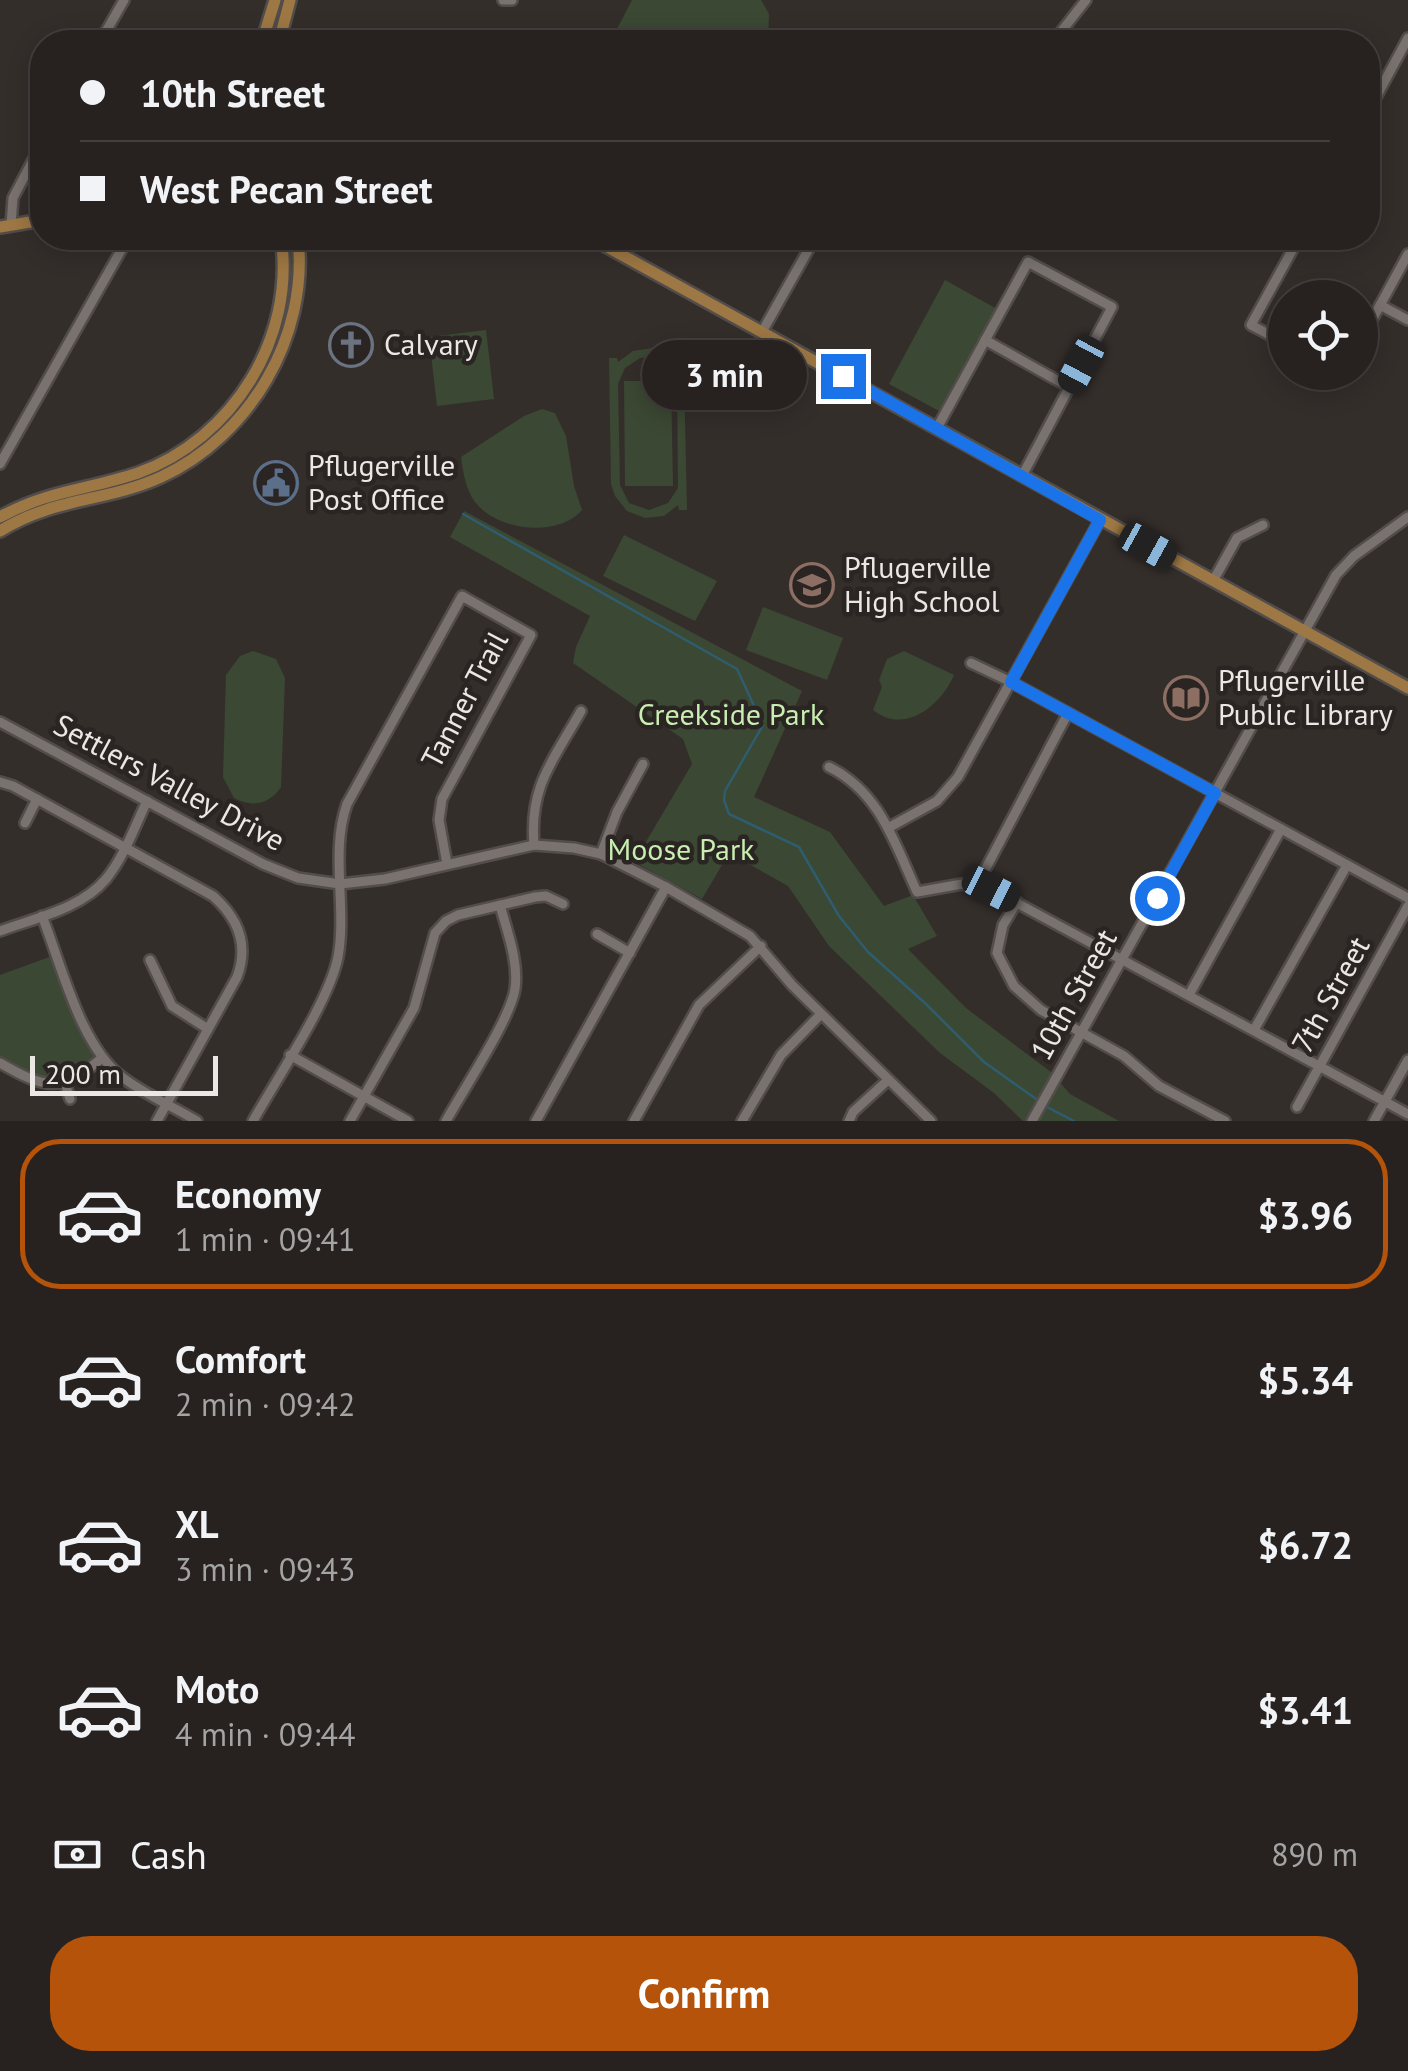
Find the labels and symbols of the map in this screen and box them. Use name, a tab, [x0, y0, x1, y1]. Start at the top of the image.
church icon: Calvary	[328, 322, 374, 368]
place label: Calvary	[384, 324, 478, 363]
car	[1054, 331, 1108, 399]
callout: 3 min	[643, 341, 808, 411]
route end	[821, 354, 866, 399]
place label: Pflugerville Post Office	[308, 445, 455, 518]
public building icon: Pflugerville Post Office	[253, 460, 299, 506]
car	[1114, 518, 1182, 574]
place label: Pflugerville High School	[844, 547, 1000, 620]
school or university icon: Pflugerville High School	[789, 562, 835, 608]
street label: Tanner Trail	[411, 624, 516, 774]
place label: Pflugerville Public Library	[1218, 660, 1393, 733]
library icon: Pflugerville Public Library	[1163, 675, 1209, 721]
park label: Creekside Park	[638, 694, 825, 733]
street label: Settlers Valley Drive	[47, 704, 292, 859]
park label: Moose Park	[608, 829, 755, 868]
car	[957, 862, 1025, 916]
route start	[1135, 876, 1180, 921]
street label: 10th Street	[1021, 922, 1125, 1067]
street label: 7th Street	[1282, 929, 1377, 1059]
scale bar	[30, 1051, 218, 1096]

